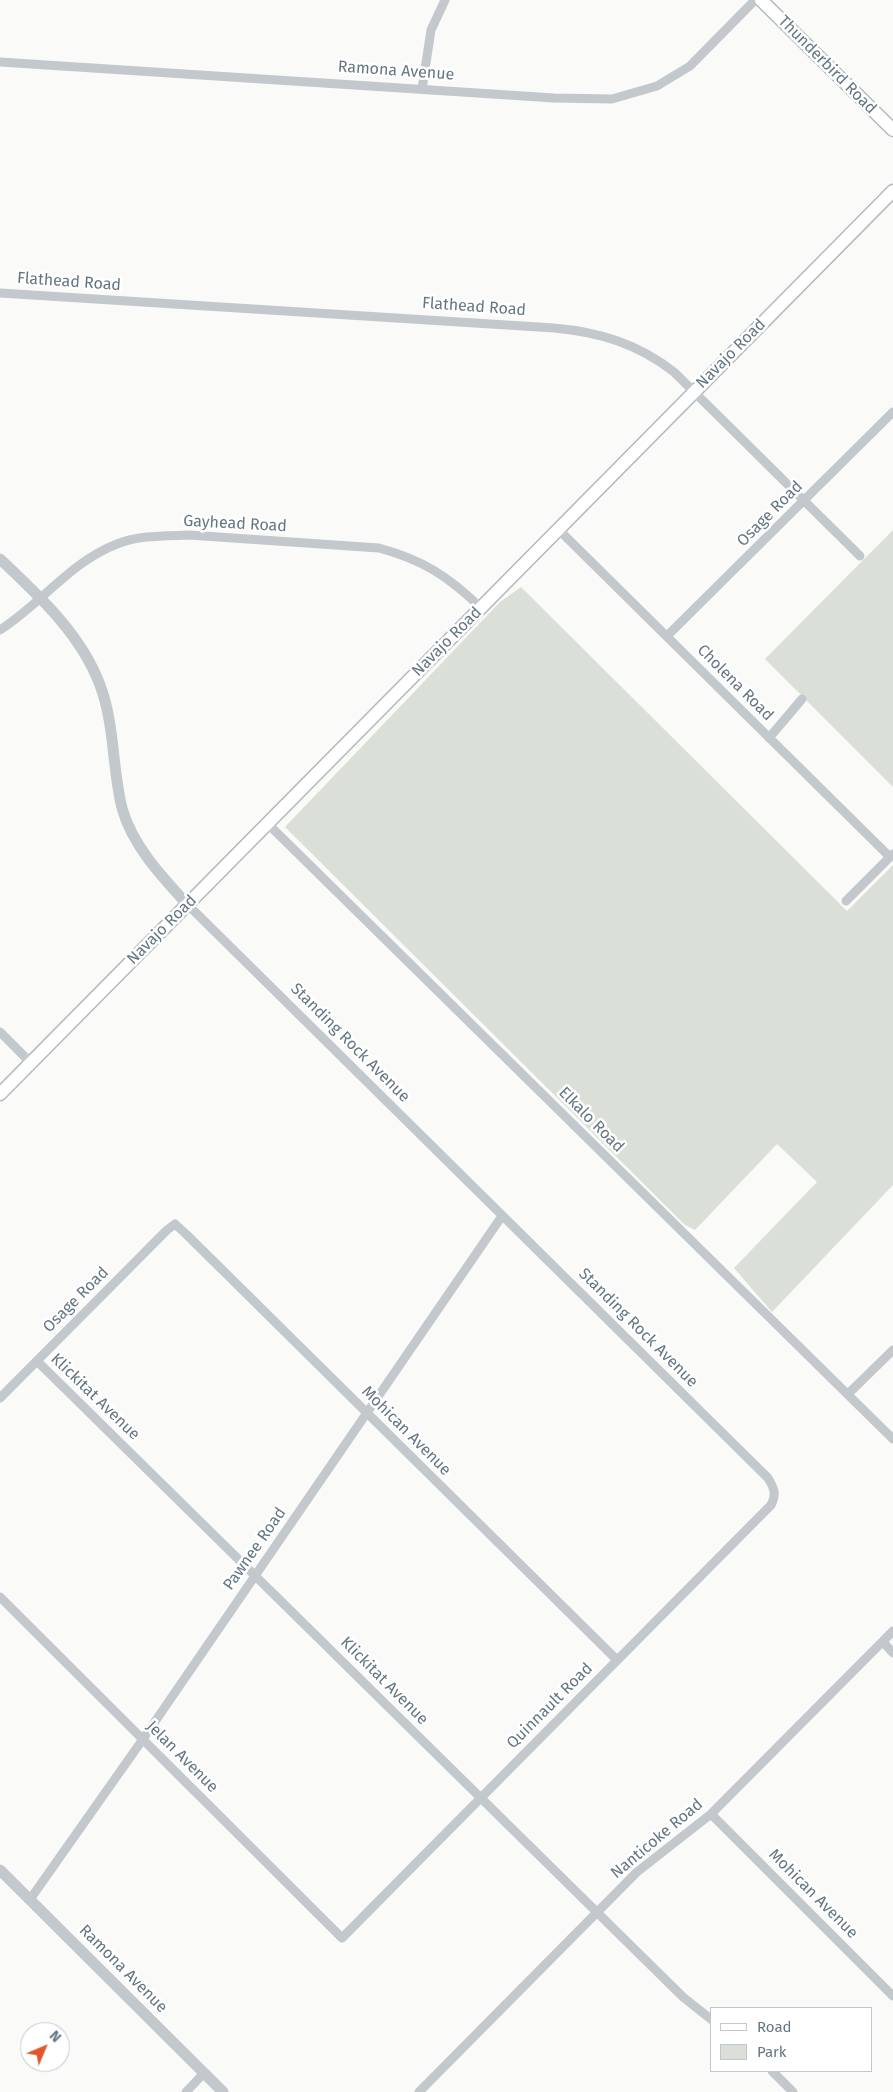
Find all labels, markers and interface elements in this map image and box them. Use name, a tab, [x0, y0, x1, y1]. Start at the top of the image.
street label: Thunderbird Road	[774, 12, 880, 118]
street label: Ramona Avenue	[337, 57, 455, 85]
street label: Flathead Road	[16, 269, 122, 295]
street label: Flathead Road	[421, 294, 527, 320]
street label: Navajo Road	[692, 315, 770, 393]
street label: Osage Road	[733, 477, 807, 551]
street label: Gayhead Road	[183, 512, 287, 536]
street label: Navajo Road	[408, 603, 486, 681]
street label: Cholena Road	[693, 641, 777, 725]
street label: Navajo Road	[123, 891, 201, 969]
street label: Standing Rock Avenue	[286, 979, 414, 1107]
street label: Elkalo Road	[554, 1083, 628, 1157]
street label: Osage Road	[39, 1263, 113, 1337]
street label: Standing Rock Avenue	[574, 1264, 702, 1392]
street label: Klickitat Avenue	[46, 1350, 144, 1444]
street label: Mohican Avenue	[357, 1382, 455, 1480]
street label: Pawnee Road	[219, 1504, 291, 1594]
street label: Klickitat Avenue	[336, 1633, 432, 1729]
street label: Quinnault Road	[503, 1659, 597, 1753]
street label: Jelan Avenue	[142, 1717, 222, 1797]
street label: Nanticoke Road	[607, 1795, 707, 1883]
street label: Mohican Avenue	[764, 1845, 862, 1943]
street label: Ramona Avenue	[75, 1921, 171, 2017]
legend	[710, 2007, 873, 2072]
text: Road	[757, 2018, 792, 2036]
north arrow	[20, 2022, 70, 2072]
text: N	[46, 2027, 65, 2046]
text: Park	[757, 2043, 787, 2061]

